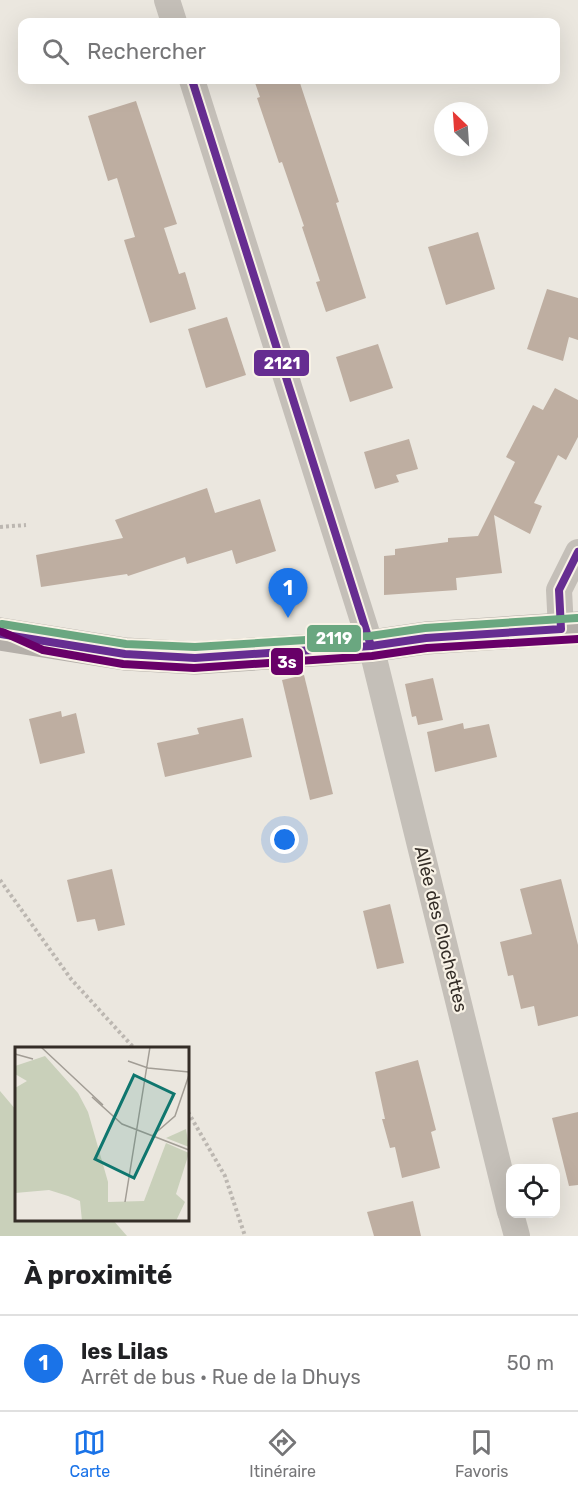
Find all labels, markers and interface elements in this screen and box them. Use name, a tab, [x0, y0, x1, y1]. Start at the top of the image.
search box	[18, 18, 560, 84]
icon: search	[39, 35, 72, 68]
text: Rechercher	[87, 38, 206, 65]
north arrow	[434, 102, 488, 156]
line badge: 2121	[253, 349, 310, 377]
text: 2121	[264, 354, 300, 373]
pin: 1	[268, 568, 308, 618]
line badge: 2119	[306, 624, 362, 653]
text: 2119	[316, 629, 352, 648]
line badge: 3s	[270, 647, 304, 676]
text: 3s	[277, 653, 297, 672]
your location	[270, 825, 299, 854]
street label: Allée des Clochettes	[410, 844, 472, 1014]
inset map	[15, 1047, 189, 1221]
map controls	[506, 1164, 560, 1218]
button: locate	[506, 1164, 560, 1218]
text: À proximité	[24, 1260, 173, 1291]
text: les Lilas	[81, 1338, 168, 1365]
text: 1	[39, 1351, 48, 1375]
text: 50 m	[507, 1351, 554, 1375]
text: Arrêt de bus · Rue de la Dhuys	[81, 1365, 361, 1389]
tab: Carte	[70, 1426, 110, 1481]
tab: Itinéraire	[249, 1426, 316, 1481]
tab: Favoris	[455, 1426, 508, 1481]

